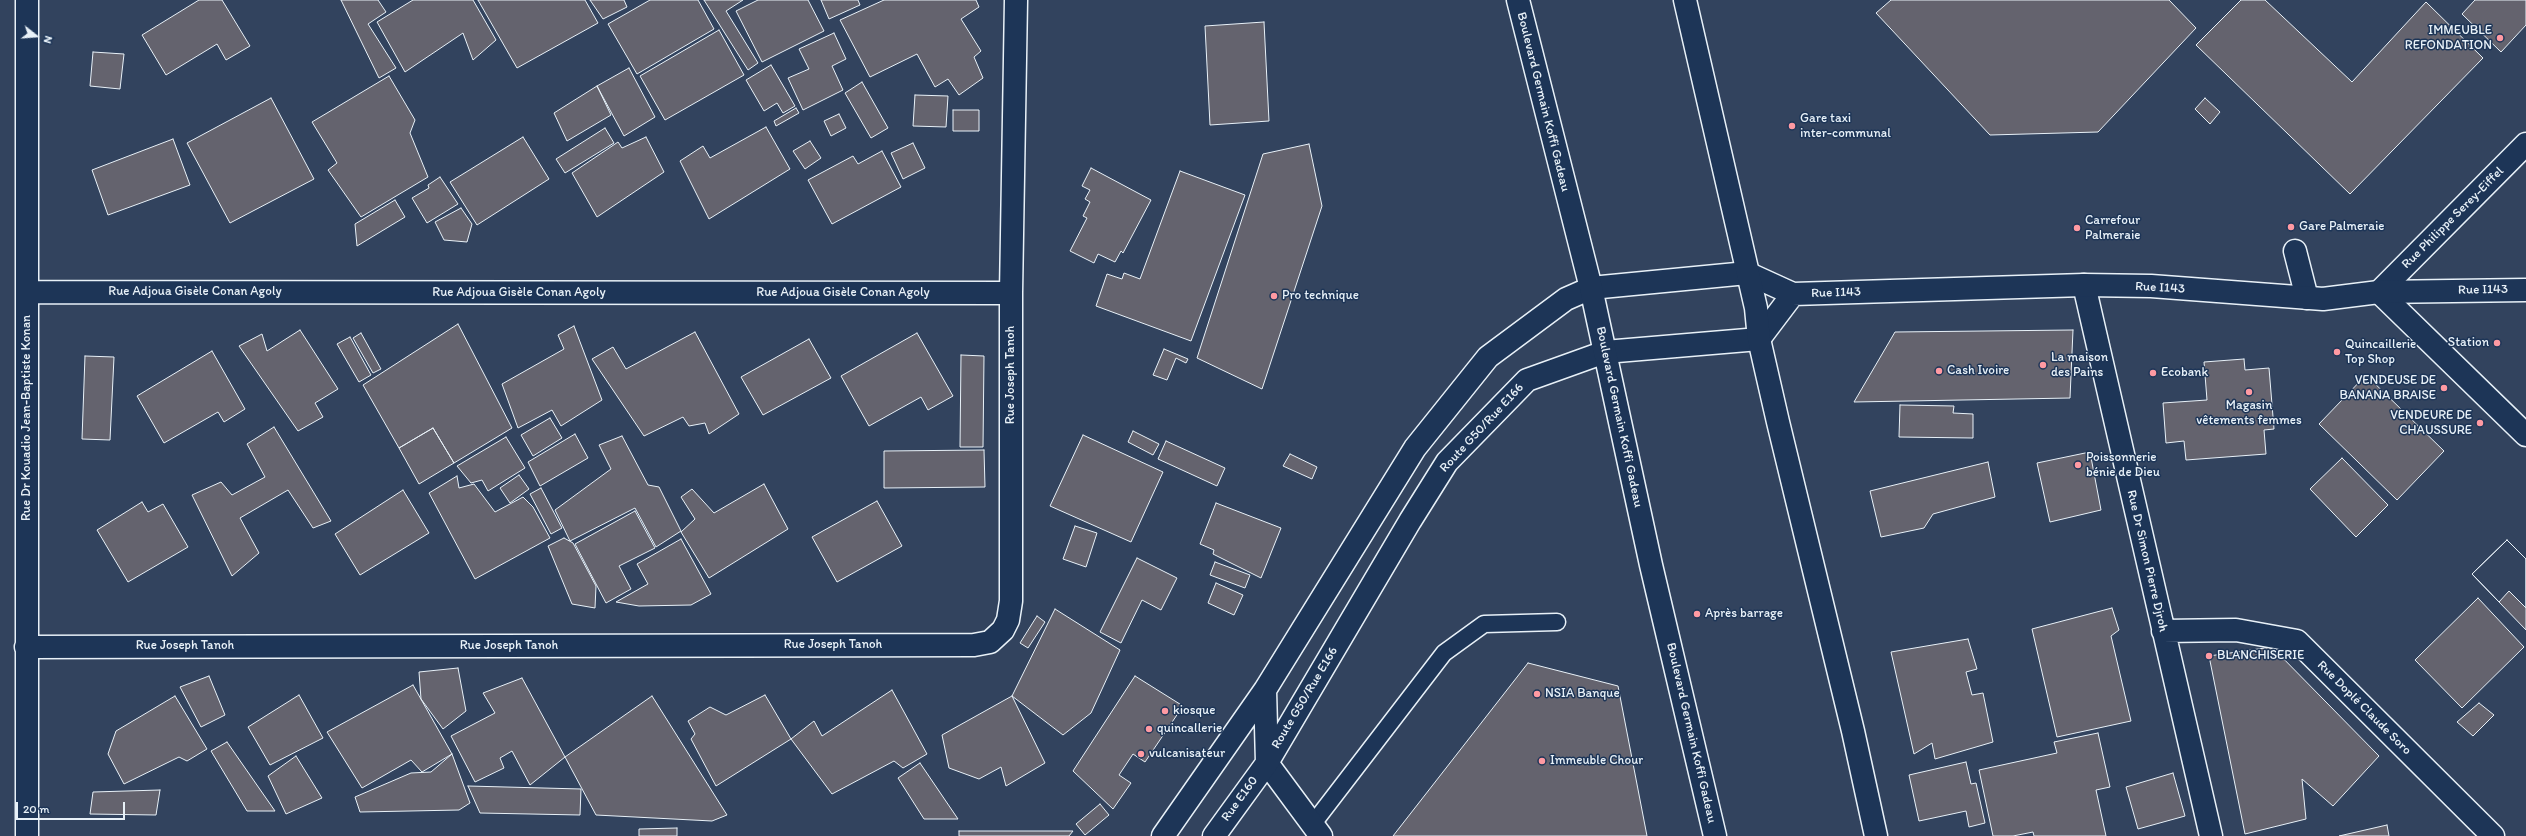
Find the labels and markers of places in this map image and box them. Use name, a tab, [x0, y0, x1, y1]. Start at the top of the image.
place label: IMMEUBLE REFONDATION	[2405, 23, 2492, 54]
marker: IMMEUBLE REFONDATION	[2495, 33, 2505, 43]
place label: Gare taxi inter-communal	[1800, 111, 1891, 142]
marker: Gare taxi inter-communal	[1787, 121, 1797, 131]
place label: Carrefour Palmeraie	[2085, 213, 2141, 244]
place label: Gare Palmeraie	[2299, 219, 2385, 235]
marker: Gare Palmeraie	[2286, 222, 2296, 232]
marker: Carrefour Palmeraie	[2072, 223, 2082, 233]
place label: Pro technique	[1282, 288, 1359, 304]
marker: Pro technique	[1269, 291, 1279, 301]
place label: Station	[2448, 335, 2489, 351]
place label: Quincaillerie Top Shop	[2345, 337, 2416, 368]
marker: Station	[2492, 338, 2502, 348]
marker: Quincaillerie Top Shop	[2332, 347, 2342, 357]
place label: La maison des Pains	[2051, 350, 2108, 381]
marker: La maison des Pains	[2038, 360, 2048, 370]
place label: Cash Ivoire	[1947, 363, 2009, 379]
place label: Ecobank	[2161, 365, 2208, 381]
marker: Cash Ivoire	[1934, 366, 1944, 376]
marker: Ecobank	[2148, 368, 2158, 378]
place label: VENDEUSE DE BANANA BRAISE	[2340, 373, 2436, 404]
marker: VENDEUSE DE BANANA BRAISE	[2439, 383, 2449, 393]
marker: Magasin vêtements femmes	[2244, 387, 2254, 397]
place label: Magasin vêtements femmes	[2196, 398, 2302, 429]
place label: VENDEURE DE CHAUSSURE	[2390, 408, 2472, 439]
marker: VENDEURE DE CHAUSSURE	[2475, 418, 2485, 428]
place label: Poissonnerie bénie de Dieu	[2086, 450, 2160, 481]
marker: Poissonnerie bénie de Dieu	[2073, 460, 2083, 470]
place label: Après barrage	[1705, 606, 1783, 622]
marker: Après barrage	[1692, 609, 1702, 619]
place label: BLANCHISERIE	[2217, 648, 2304, 664]
marker: BLANCHISERIE	[2204, 651, 2214, 661]
place label: NSIA Banque	[1545, 686, 1620, 702]
marker: NSIA Banque	[1532, 689, 1542, 699]
place label: kiosque	[1173, 703, 1216, 719]
marker: kiosque	[1160, 706, 1170, 716]
place label: quincallerie	[1157, 721, 1222, 737]
marker: quincallerie	[1144, 724, 1154, 734]
place label: vulcanisateur	[1149, 746, 1225, 762]
marker: vulcanisateur	[1136, 749, 1146, 759]
place label: Immeuble Chour	[1550, 753, 1643, 769]
marker: Immeuble Chour	[1537, 756, 1547, 766]

